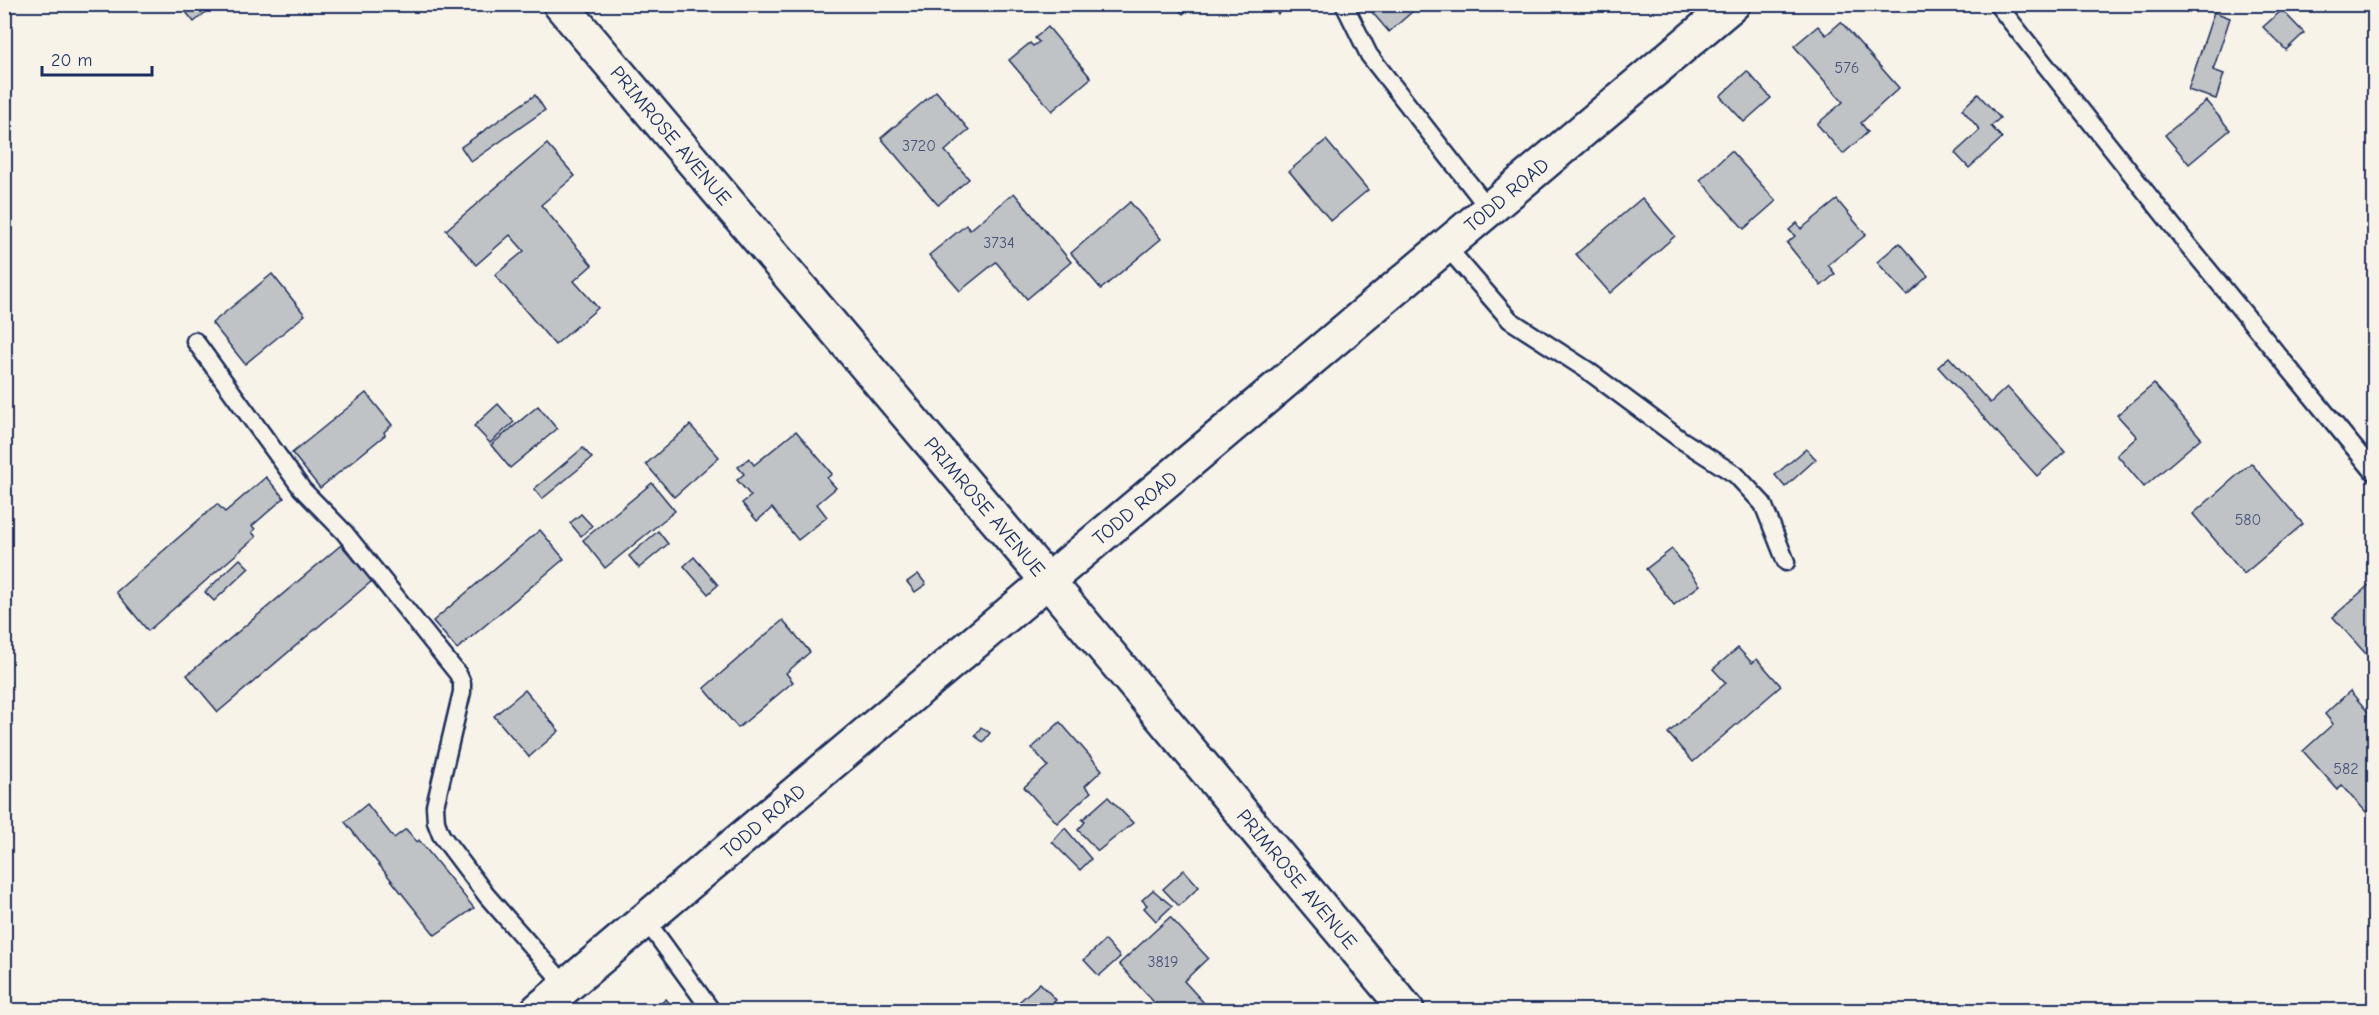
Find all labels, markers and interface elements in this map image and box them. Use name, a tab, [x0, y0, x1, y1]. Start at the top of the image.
scale bar	[42, 39, 152, 77]
text: 20 m	[51, 50, 92, 71]
house number: 576	[1835, 59, 1859, 77]
street label: PRIMROSE AVENUE	[605, 61, 736, 210]
house number: 3720	[902, 137, 936, 155]
street label: TODD ROAD	[1460, 153, 1554, 237]
house number: 3734	[983, 234, 1015, 252]
street label: PRIMROSE AVENUE	[919, 433, 1050, 581]
street label: TODD ROAD	[1088, 466, 1182, 550]
house number: 580	[2235, 511, 2261, 529]
house number: 582	[2333, 760, 2359, 778]
street label: TODD ROAD	[716, 779, 810, 863]
street label: PRIMROSE AVENUE	[1232, 805, 1362, 954]
house number: 3819	[1147, 953, 1179, 971]

